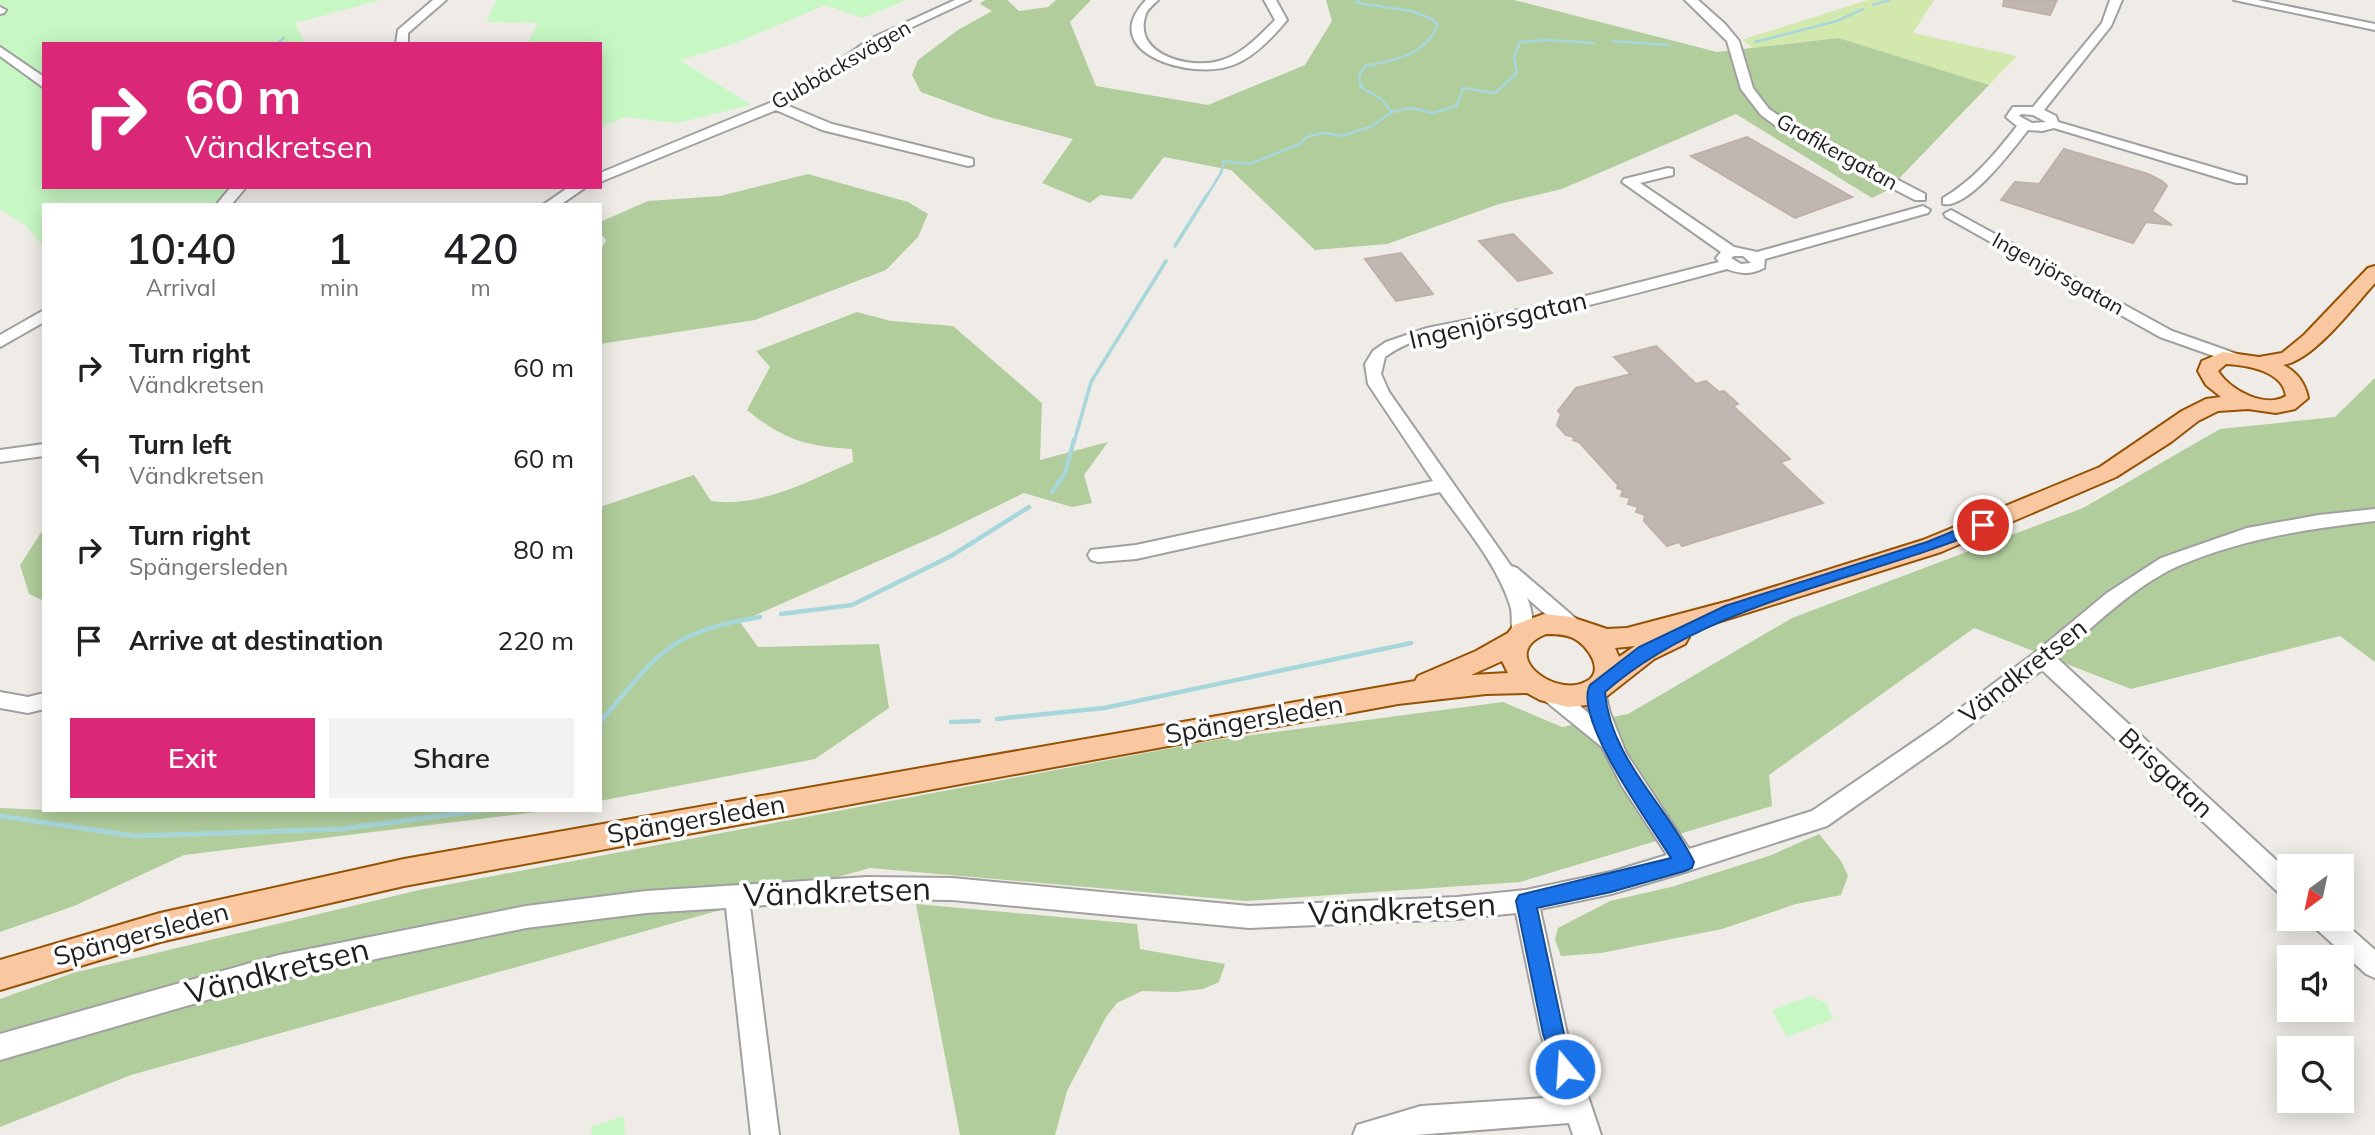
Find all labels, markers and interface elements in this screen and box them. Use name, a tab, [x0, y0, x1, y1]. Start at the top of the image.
street label: Gubbäcksvägen	[766, 14, 915, 115]
text: 60 m	[185, 65, 301, 126]
icon: right	[70, 70, 161, 161]
street label: Grafikergatan	[1772, 107, 1903, 195]
text: Vändkretsen	[185, 126, 373, 166]
text: 10:40	[126, 222, 236, 275]
text: 1	[327, 222, 352, 275]
text: 420	[443, 222, 518, 275]
street label: Ingenjörsgatan	[1988, 226, 2129, 320]
text: Arrival	[146, 273, 216, 302]
text: min	[320, 273, 359, 302]
text: m	[470, 273, 491, 302]
street label: Ingenjörsgatan	[1406, 283, 1590, 356]
text: Turn right	[129, 337, 250, 370]
icon: right	[70, 349, 108, 387]
text: 60 m	[513, 351, 574, 384]
text: Vändkretsen	[129, 370, 264, 399]
text: Turn left	[129, 428, 231, 461]
icon: left	[70, 440, 108, 478]
text: 60 m	[513, 442, 574, 475]
text: Vändkretsen	[129, 461, 264, 490]
pin	[1953, 495, 2013, 555]
icon: arrive	[1964, 506, 2002, 544]
text: Turn right	[129, 519, 250, 552]
icon: right	[70, 531, 108, 569]
text: 80 m	[513, 533, 574, 566]
text: Spängersleden	[129, 552, 288, 581]
street label: Vändkretsen	[1952, 611, 2093, 731]
icon: arrive	[70, 622, 108, 660]
text: Arrive at destination	[129, 624, 384, 657]
text: 220 m	[498, 624, 574, 657]
street label: Spängersleden	[1162, 687, 1345, 750]
button: Exit	[70, 718, 315, 798]
button: Share	[329, 718, 574, 798]
street label: Brisgatan	[2112, 721, 2221, 825]
street label: Spängersleden	[604, 787, 787, 850]
north arrow	[2277, 854, 2354, 931]
map controls	[2277, 854, 2354, 1113]
street label: Vändkretsen	[742, 868, 932, 914]
street label: Vändkretsen	[1307, 883, 1497, 933]
street label: Spängersleden	[50, 894, 232, 973]
street label: Vändkretsen	[181, 928, 373, 1012]
button: sound	[2277, 945, 2354, 1022]
position arrow	[1528, 1032, 1602, 1106]
button: search	[2277, 1036, 2354, 1113]

